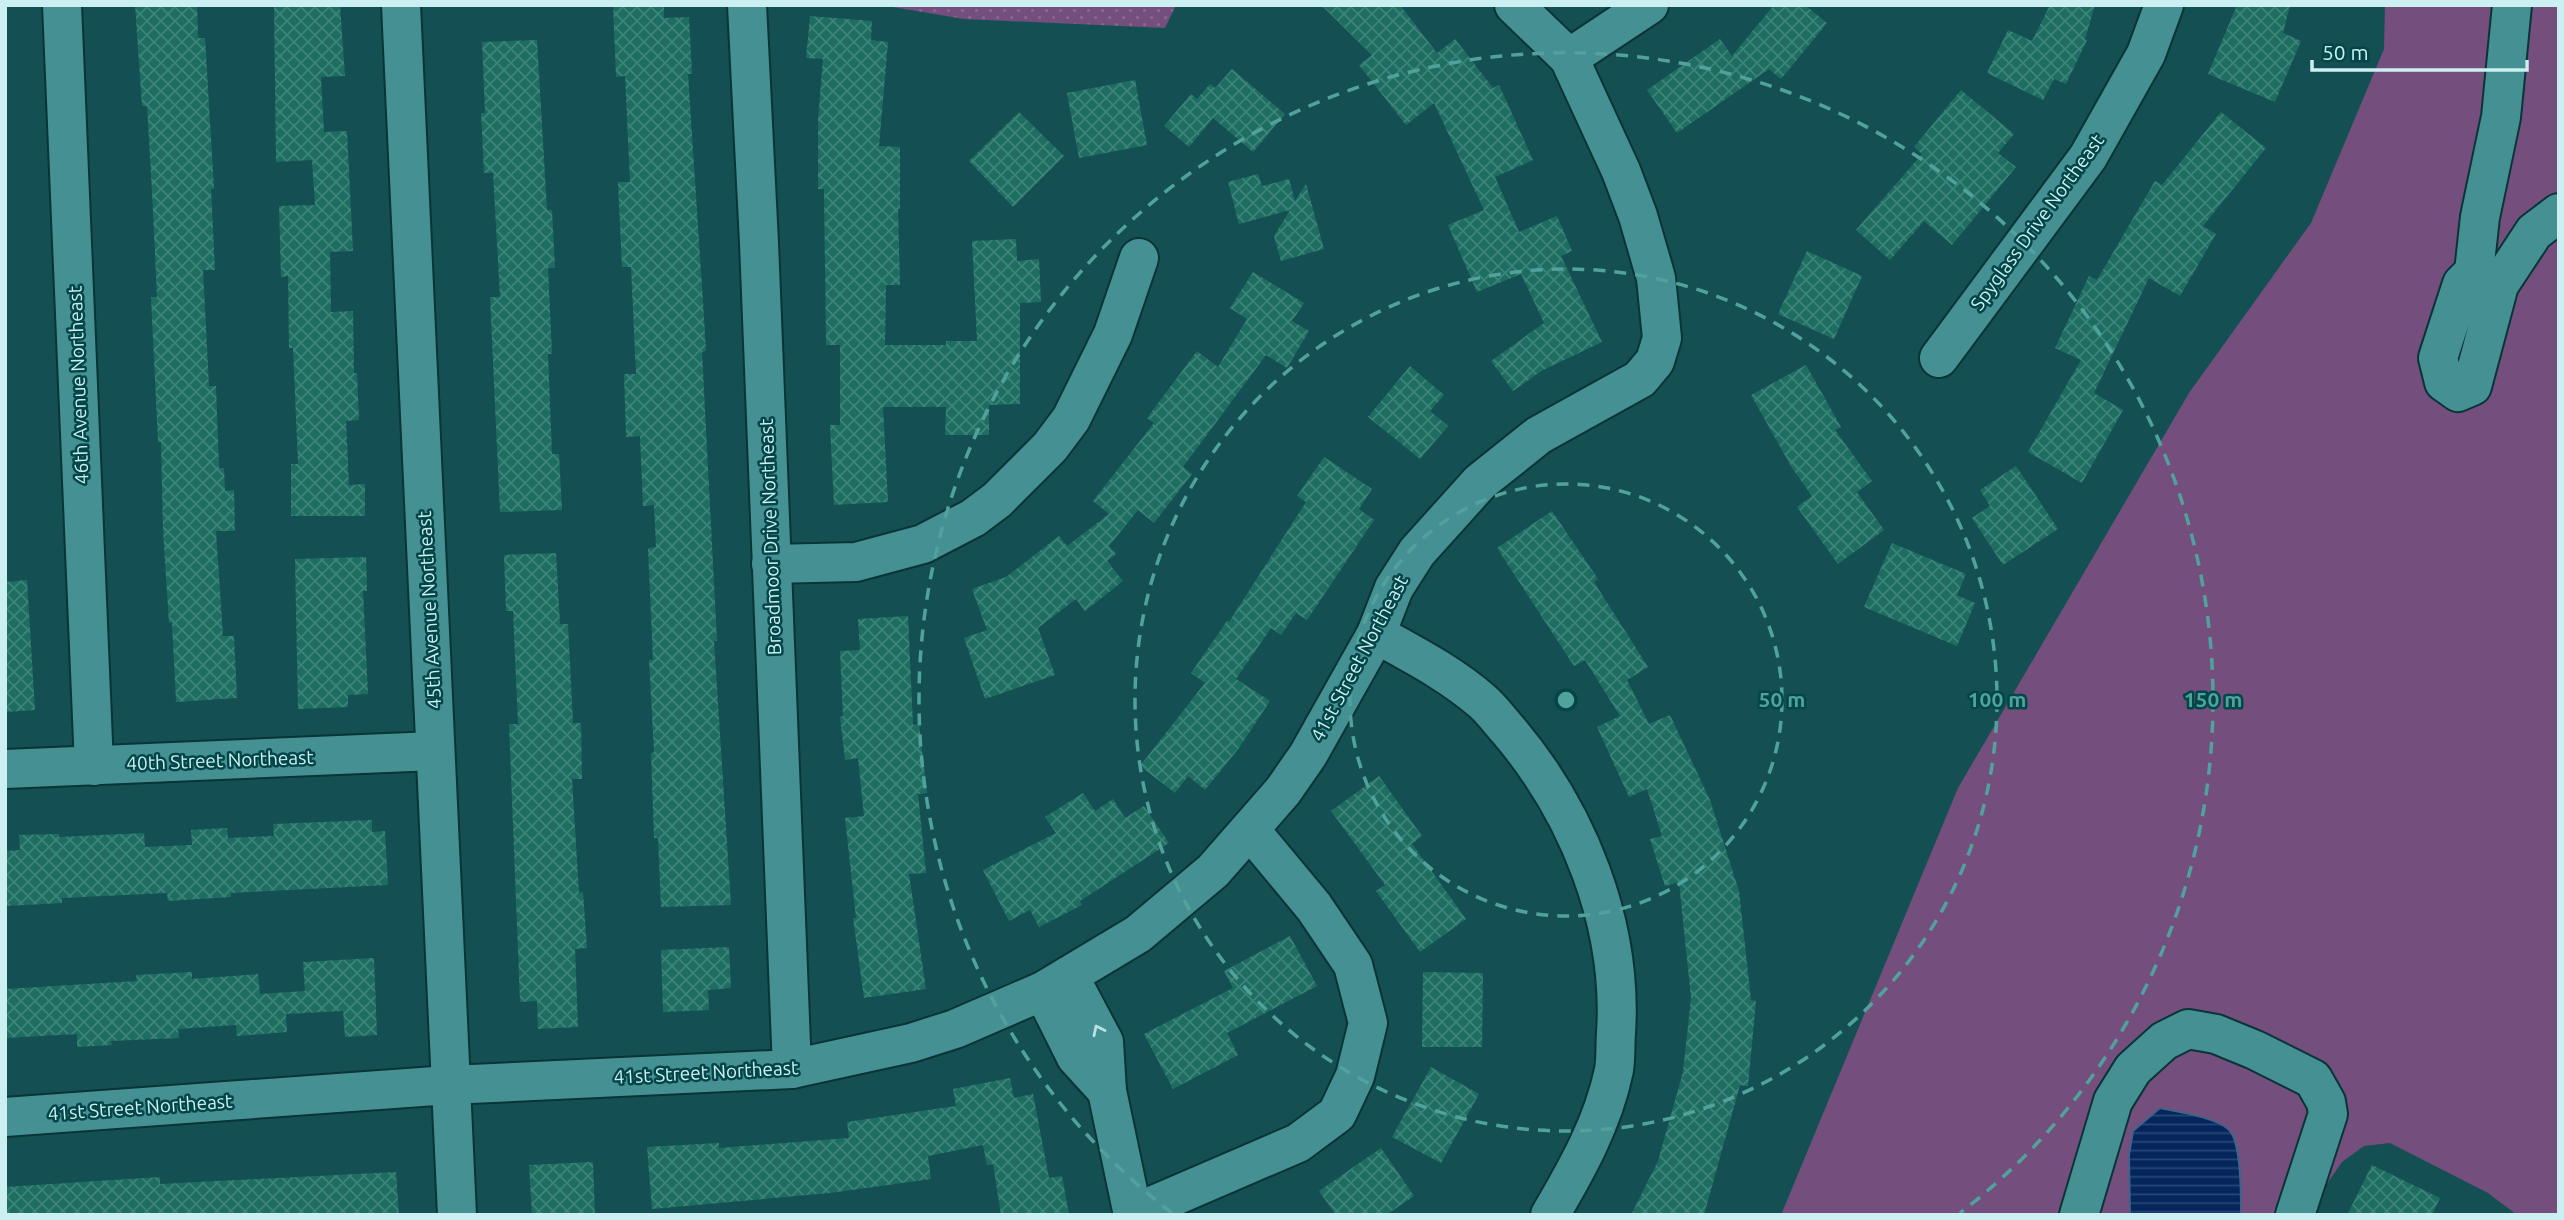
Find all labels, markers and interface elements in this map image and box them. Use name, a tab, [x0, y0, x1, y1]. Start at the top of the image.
scale bar	[2312, 28, 2527, 72]
text: 50 m	[2322, 40, 2369, 64]
street label: Spyglass Drive Northeast	[1966, 129, 2109, 314]
street label: 46th Avenue Northeast	[64, 285, 92, 485]
street label: Broadmoor Drive Northeast	[755, 418, 785, 656]
street label: 45th Avenue Northeast	[413, 510, 445, 710]
street label: 41st Street Northeast	[1306, 571, 1412, 745]
text: 50 m	[1759, 687, 1805, 711]
text: 100 m	[1968, 687, 2026, 711]
text: 150 m	[2184, 687, 2242, 711]
centre of rings	[1554, 688, 1578, 712]
street label: 40th Street Northeast	[126, 746, 315, 774]
one-way arrow	[1093, 1025, 1107, 1037]
street label: 41st Street Northeast	[613, 1056, 800, 1088]
street label: 41st Street Northeast	[47, 1090, 234, 1124]

